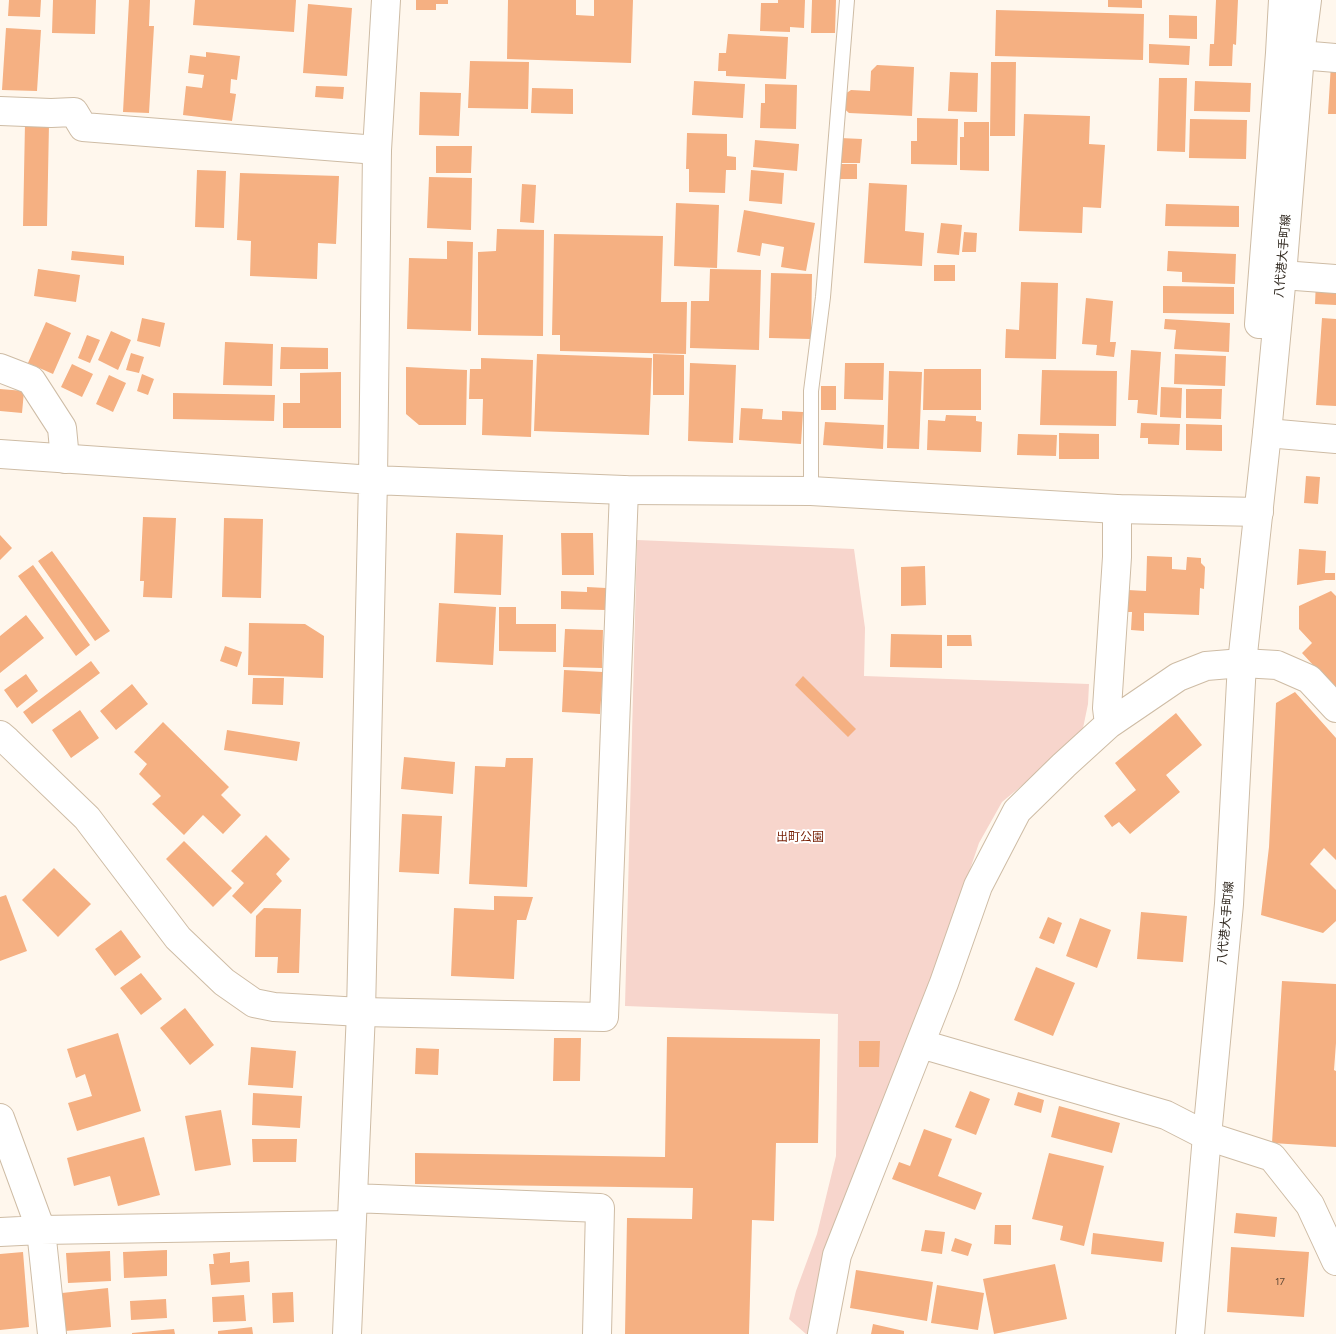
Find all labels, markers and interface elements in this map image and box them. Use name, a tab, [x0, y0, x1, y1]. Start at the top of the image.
street label: 八代港大手町線	[1272, 214, 1294, 298]
park label: 出町公園	[776, 830, 824, 844]
street label: 八代港大手町線	[1215, 881, 1237, 965]
house number: 17	[1275, 1276, 1285, 1288]

